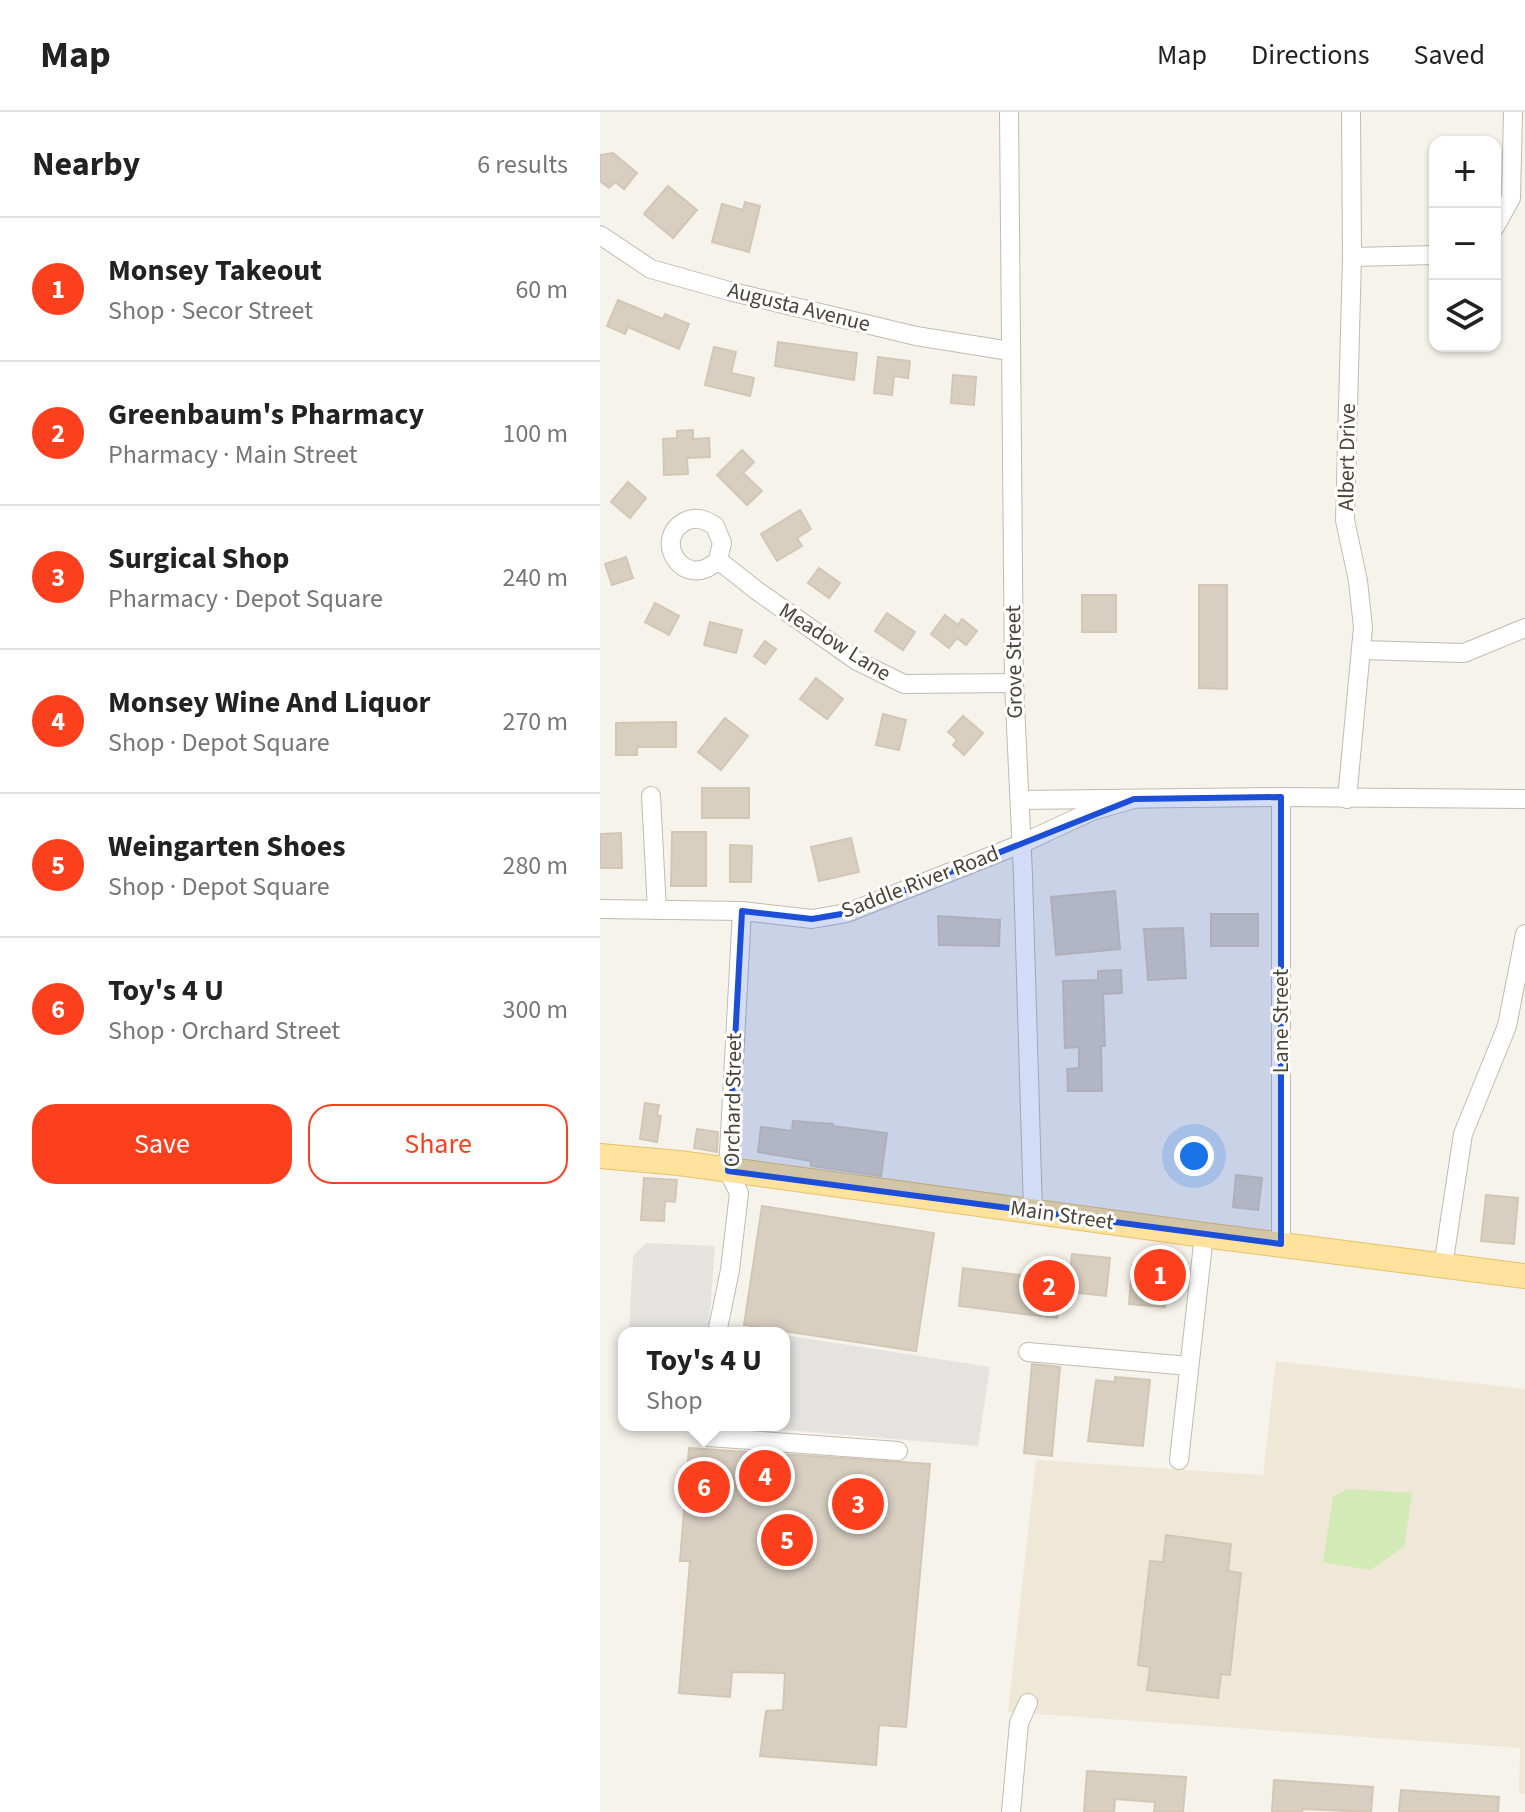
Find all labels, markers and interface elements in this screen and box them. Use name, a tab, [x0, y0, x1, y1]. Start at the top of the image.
text: Map	[40, 28, 111, 82]
text: Map	[1157, 35, 1207, 75]
text: Directions	[1251, 35, 1370, 75]
text: Saved	[1414, 35, 1485, 75]
map controls	[1429, 136, 1501, 352]
button: +	[1429, 136, 1501, 208]
text: Nearby	[32, 140, 140, 189]
text: 6 results	[477, 146, 568, 183]
button: −	[1429, 208, 1501, 280]
text: Monsey Takeout	[108, 249, 322, 292]
text: 1	[51, 271, 65, 308]
text: 60 m	[515, 271, 568, 308]
street label: Augusta Avenue	[724, 274, 874, 340]
button: layers	[1429, 280, 1501, 352]
text: Shop · Secor Street	[108, 292, 313, 329]
text: Greenbaum's Pharmacy	[108, 393, 424, 436]
street label: Albert Drive	[1330, 403, 1364, 511]
text: 2	[51, 415, 65, 452]
text: 100 m	[502, 415, 568, 452]
text: Pharmacy · Main Street	[108, 436, 358, 473]
text: Surgical Shop	[108, 537, 289, 580]
text: 3	[51, 559, 65, 596]
text: 240 m	[502, 559, 568, 596]
text: Pharmacy · Depot Square	[108, 580, 383, 617]
street label: Meadow Lane	[773, 595, 897, 689]
street label: Grove Street	[997, 604, 1031, 719]
text: Monsey Wine And Liquor	[108, 681, 431, 724]
text: 4	[51, 703, 65, 740]
text: 270 m	[502, 703, 568, 740]
text: Shop · Depot Square	[108, 724, 330, 761]
text: Weingarten Shoes	[108, 825, 346, 868]
street label: Saddle River Road	[837, 837, 1003, 927]
text: 5	[51, 847, 65, 884]
text: 280 m	[502, 847, 568, 884]
text: Shop · Depot Square	[108, 868, 330, 905]
street label: Lane Street	[1265, 968, 1297, 1073]
text: Toy's 4 U	[108, 969, 224, 1012]
text: 6	[51, 991, 65, 1028]
text: 300 m	[502, 991, 568, 1028]
text: Shop · Orchard Street	[108, 1012, 340, 1049]
street label: Orchard Street	[716, 1032, 750, 1167]
button: Save	[32, 1104, 292, 1184]
button: Share	[308, 1104, 568, 1184]
your location	[1174, 1136, 1214, 1176]
street label: Main Street	[1008, 1192, 1116, 1238]
pin: 1	[1134, 1245, 1186, 1305]
pin: 2	[1023, 1256, 1075, 1316]
popup	[618, 1327, 790, 1431]
text: Toy's 4 U	[646, 1339, 762, 1382]
text: Shop	[646, 1382, 703, 1419]
pin: 4	[739, 1446, 791, 1506]
pin: 6	[678, 1457, 730, 1517]
pin: 3	[832, 1474, 884, 1534]
pin: 5	[761, 1510, 813, 1570]

